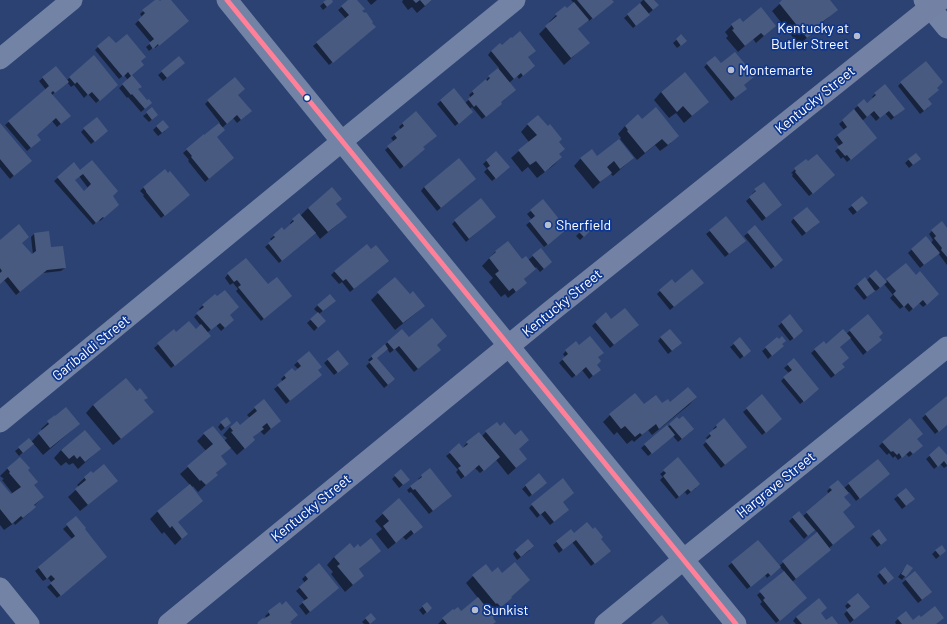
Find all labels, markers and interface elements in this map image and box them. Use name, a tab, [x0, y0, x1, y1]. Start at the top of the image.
place label: Kentucky at Butler Street	[771, 20, 849, 52]
marker: Kentucky at Butler Street	[852, 31, 862, 41]
place label: Montemarte	[739, 62, 813, 78]
street label: Kentucky Street	[772, 63, 858, 137]
marker: Montemarte	[726, 65, 736, 75]
unlabelled marker	[302, 93, 312, 103]
place label: Sherfield	[556, 217, 611, 233]
marker: Sherfield	[543, 220, 553, 230]
street label: Kentucky Street	[519, 266, 605, 340]
street label: Garibaldi Street	[49, 312, 133, 384]
street label: Hargrave Street	[734, 448, 818, 522]
street label: Kentucky Street	[268, 471, 354, 545]
place label: Sunkist	[483, 602, 529, 618]
marker: Sunkist	[470, 605, 480, 615]

